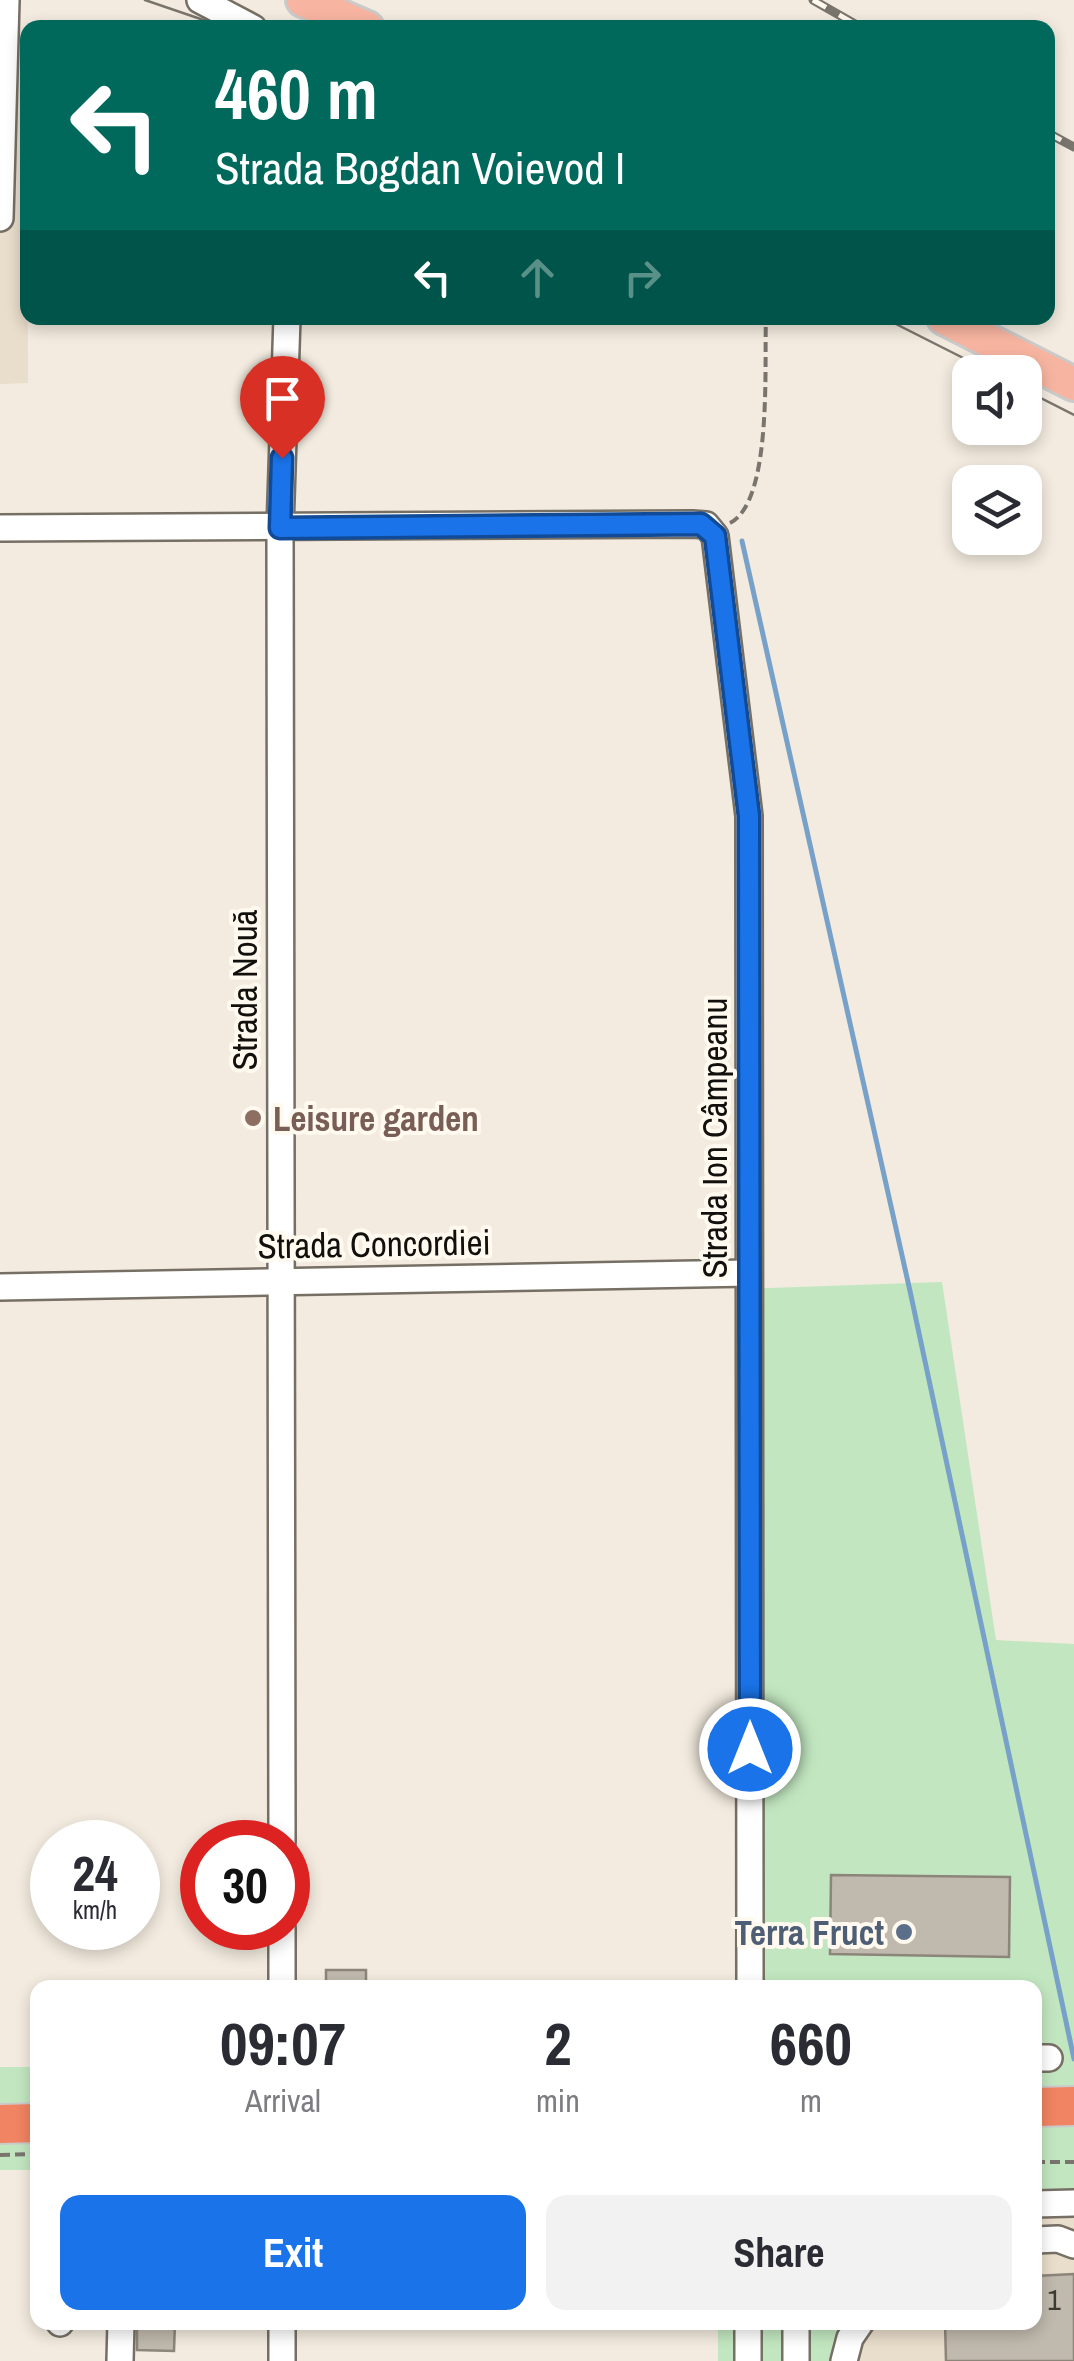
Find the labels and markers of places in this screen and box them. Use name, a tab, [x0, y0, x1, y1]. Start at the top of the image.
pin	[240, 356, 325, 459]
place label: Leisure garden	[273, 1095, 479, 1142]
marker: Leisure garden	[242, 1107, 264, 1129]
place label: Terra Fruct	[735, 1909, 884, 1956]
marker: Terra Fruct	[893, 1921, 915, 1943]

